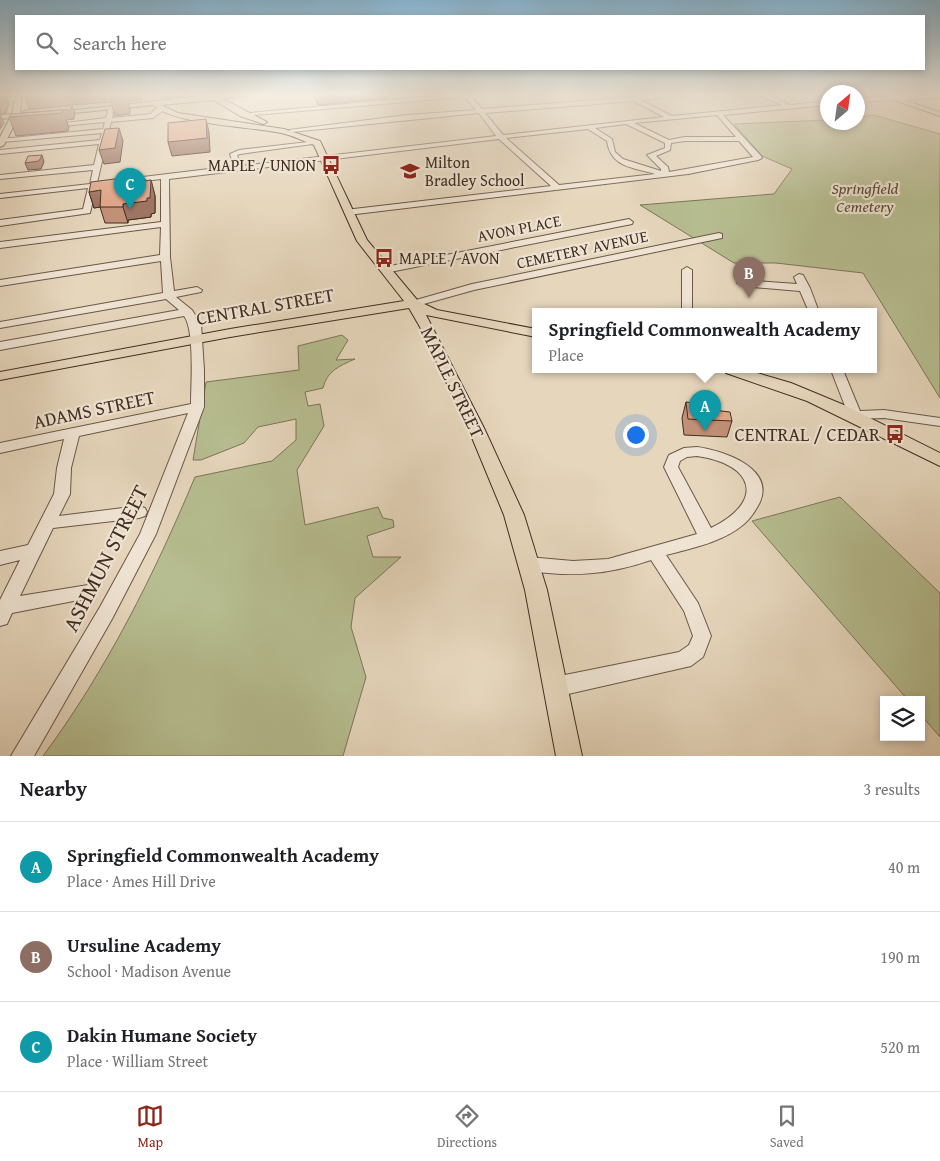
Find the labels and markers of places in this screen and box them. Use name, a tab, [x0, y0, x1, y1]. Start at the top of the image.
place label: Milton Bradley School	[425, 150, 525, 192]
place label: MAPLE / UNION	[208, 153, 317, 177]
bus stop icon: MAPLE / UNION	[320, 154, 342, 176]
school or university icon: Milton Bradley School	[399, 160, 421, 182]
pin: C	[114, 168, 146, 209]
place label: MAPLE / AVON	[399, 246, 500, 270]
bus stop icon: MAPLE / AVON	[373, 247, 395, 269]
pin: B	[733, 257, 765, 298]
pin: A	[689, 390, 721, 431]
place label: CENTRAL / CEDAR	[735, 420, 880, 448]
bus stop icon: CENTRAL / CEDAR	[884, 423, 906, 445]

